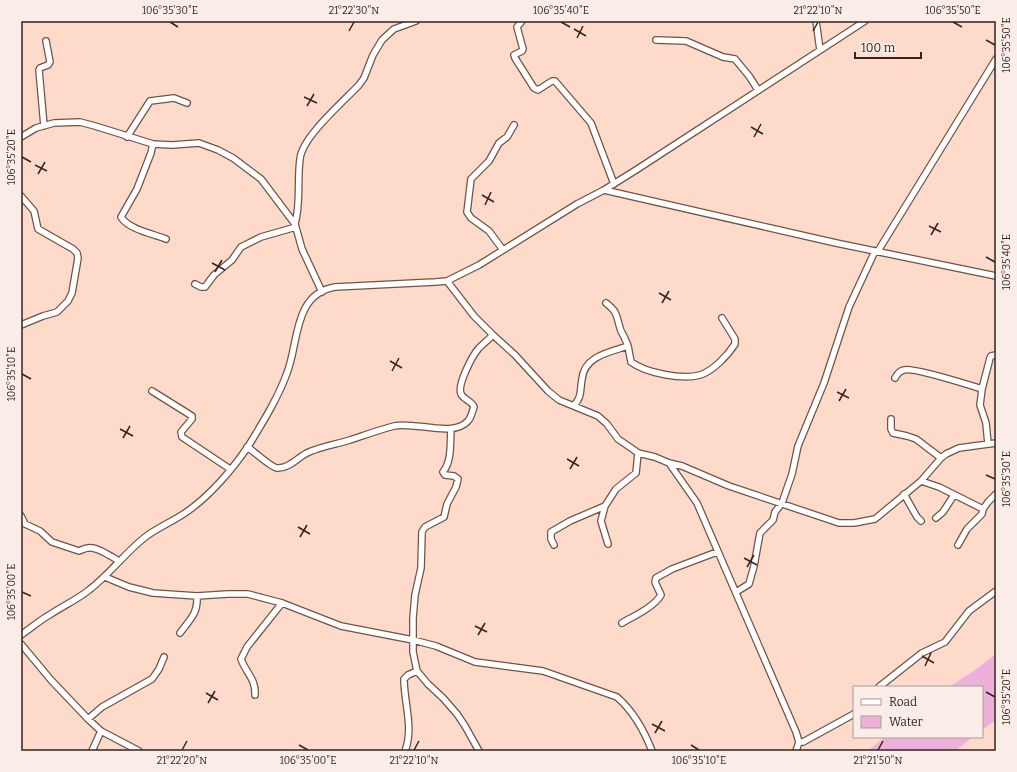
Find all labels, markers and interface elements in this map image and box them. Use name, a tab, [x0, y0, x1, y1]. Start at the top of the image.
text: 106°35'30"E	[142, 5, 198, 17]
text: 21°22'30"N	[329, 5, 379, 17]
text: 106°35'40"E	[533, 5, 589, 17]
text: 21°22'10"N	[794, 5, 843, 17]
text: 106°35'50"E	[925, 5, 981, 17]
text: 106°35'50"E	[1001, 17, 1013, 73]
scale bar	[855, 34, 921, 60]
text: 100 m	[861, 41, 896, 55]
text: 106°35'20"E	[6, 129, 18, 185]
text: 106°35'40"E	[1001, 234, 1013, 290]
text: 106°35'10"E	[6, 347, 18, 401]
text: 106°35'30"E	[1001, 451, 1013, 507]
text: 106°35'00"E	[6, 564, 18, 620]
text: 106°35'20"E	[1001, 669, 1013, 725]
legend	[853, 686, 983, 738]
text: Road	[889, 695, 917, 709]
text: Water	[889, 715, 924, 729]
text: 21°22'20"N	[157, 755, 207, 767]
text: 106°35'00"E	[280, 755, 336, 767]
text: 21°22'10"N	[390, 755, 439, 767]
text: 106°35'10"E	[672, 755, 726, 767]
text: 21°21'50"N	[854, 755, 902, 767]

